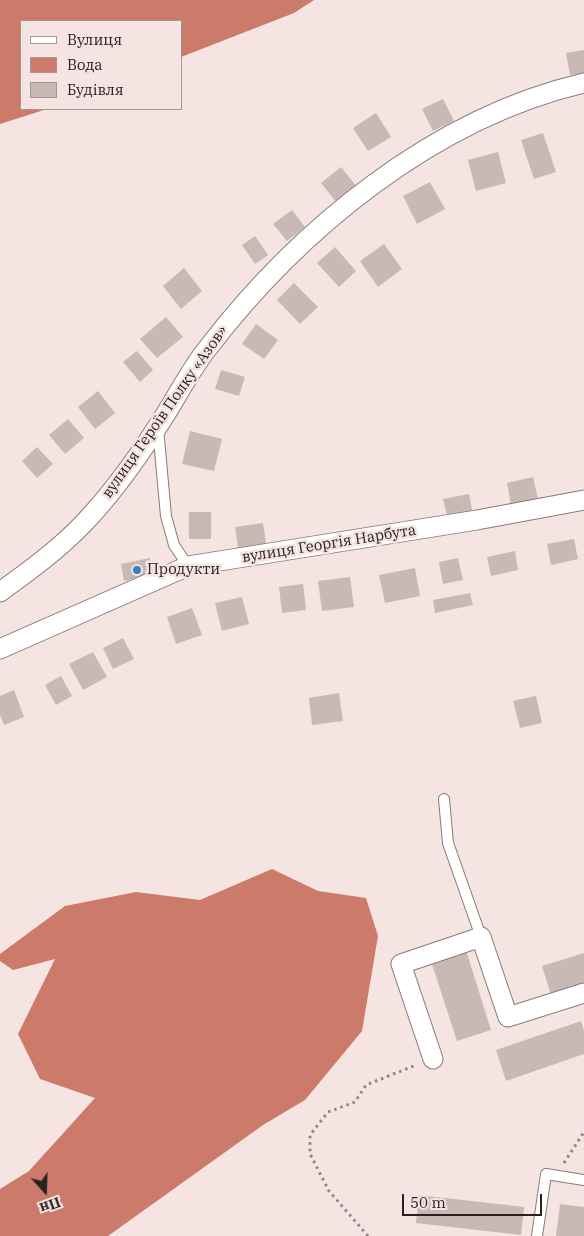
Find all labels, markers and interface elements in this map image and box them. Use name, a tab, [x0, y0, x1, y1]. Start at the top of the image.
legend	[20, 20, 182, 110]
text: Вулиця	[67, 30, 122, 49]
text: Вода	[67, 55, 103, 74]
text: Будівля	[67, 80, 124, 99]
street label: вулиця Героїв Полку «Азов»	[98, 322, 232, 502]
street label: вулиця Георгія Нарбута	[241, 521, 417, 567]
place label: Продукти	[147, 561, 220, 579]
marker: Продукти	[131, 564, 143, 576]
north arrow	[20, 1166, 70, 1216]
scale bar	[404, 1184, 544, 1216]
text: Пн	[37, 1193, 63, 1217]
text: 50 m	[410, 1193, 446, 1212]

